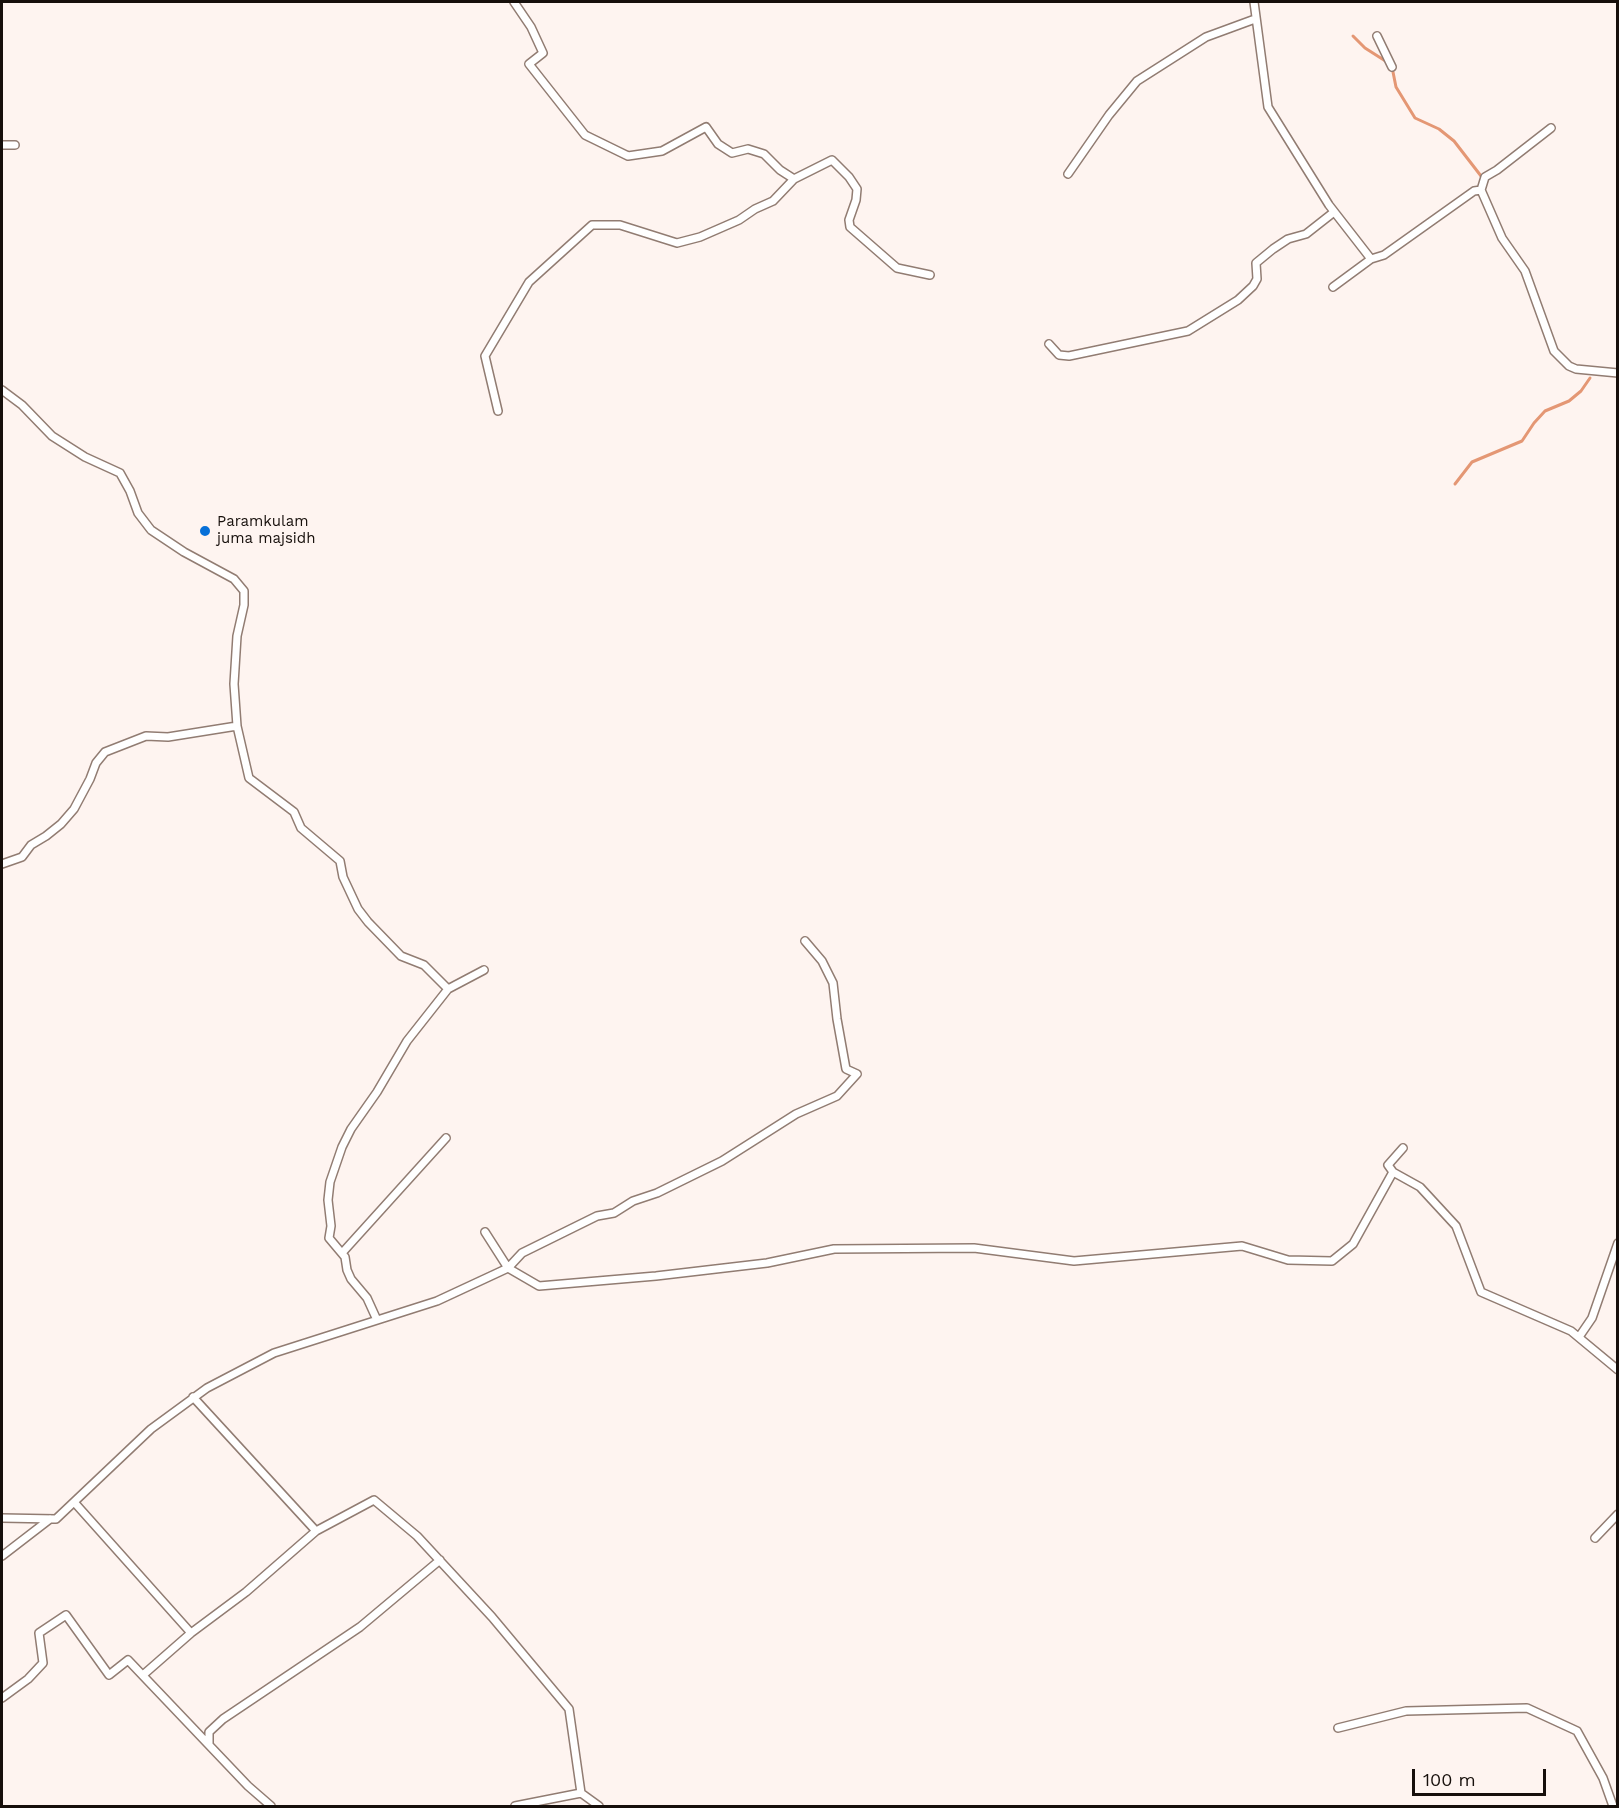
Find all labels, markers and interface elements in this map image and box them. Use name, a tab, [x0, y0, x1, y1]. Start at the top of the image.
place label: Paramkulam juma majsidh	[217, 513, 316, 548]
marker: Paramkulam juma majsidh	[198, 524, 212, 538]
scale bar	[1415, 1757, 1548, 1795]
text: 100 m	[1423, 1769, 1476, 1790]

